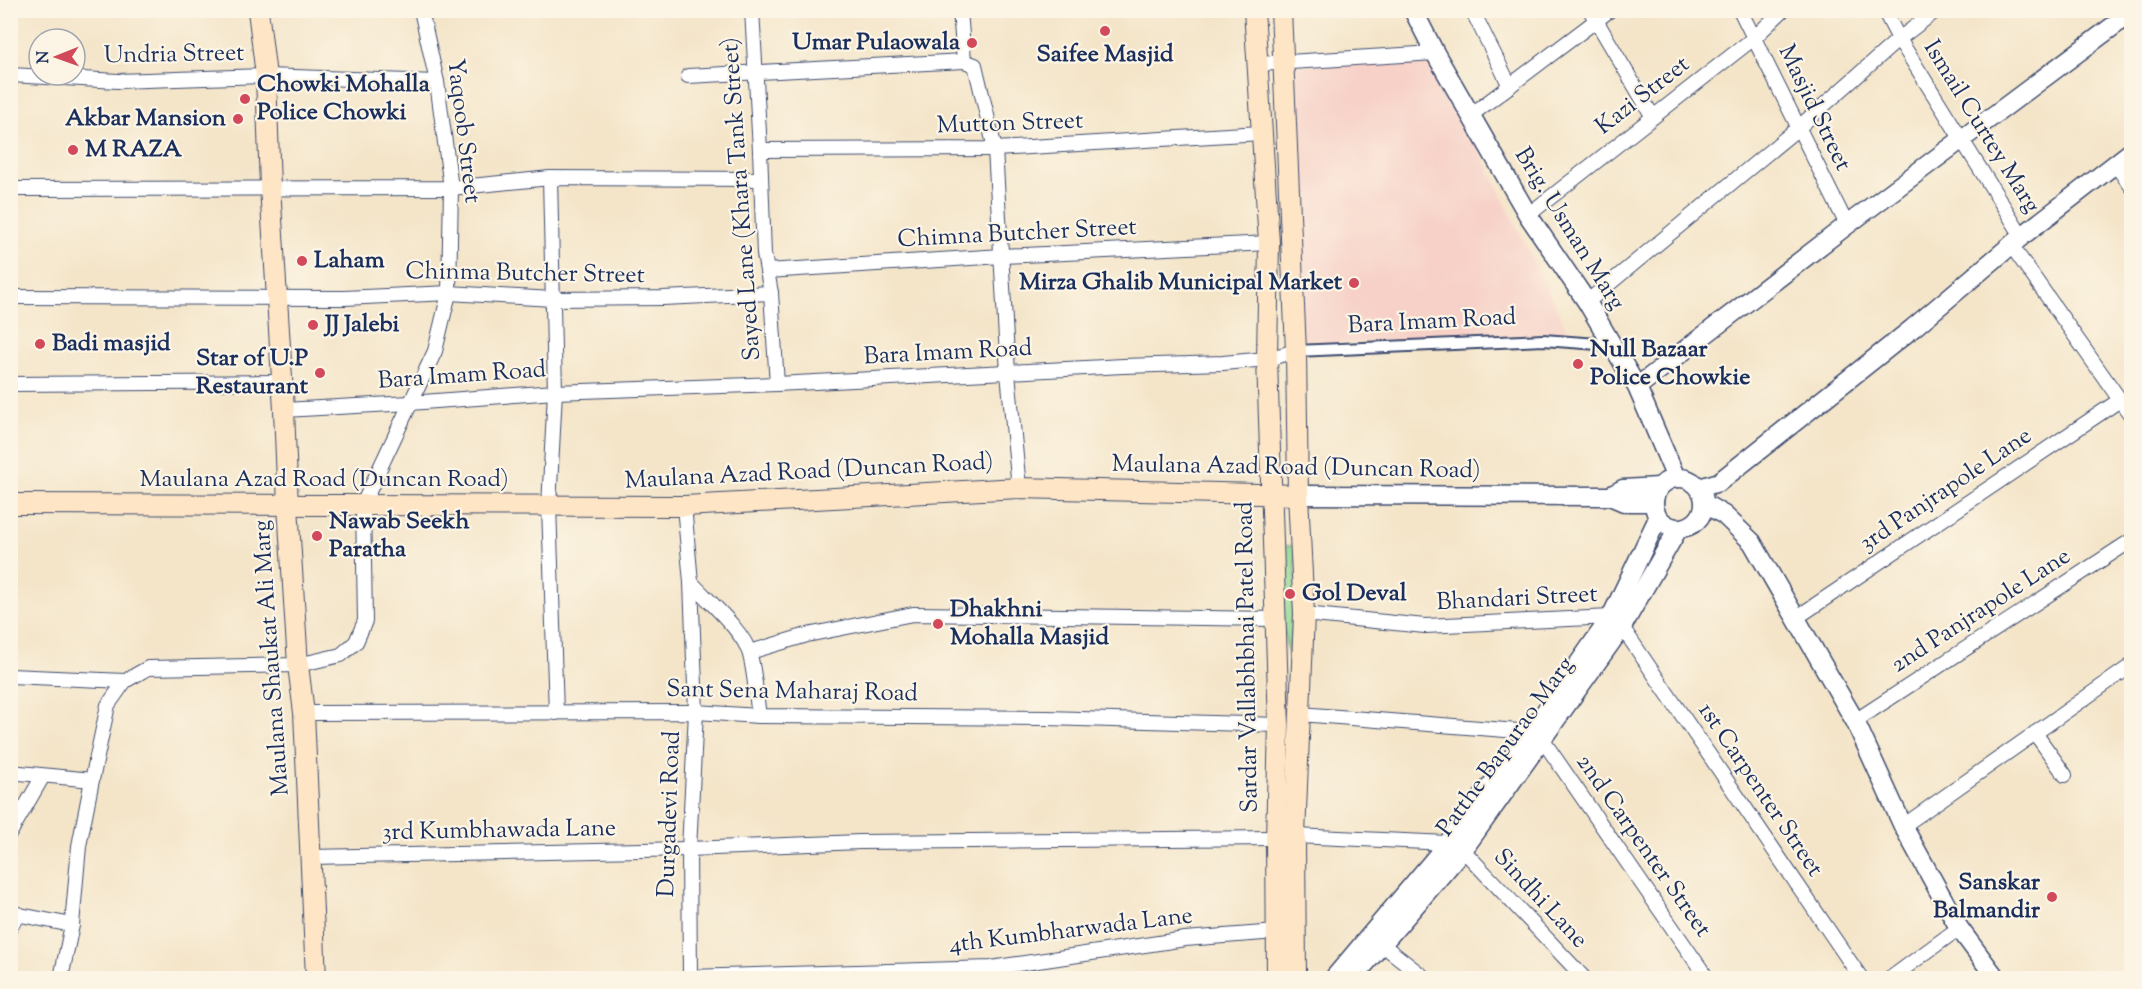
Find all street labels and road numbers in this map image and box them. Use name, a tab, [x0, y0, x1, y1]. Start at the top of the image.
street label: Ismail Curtey Marg	[1914, 34, 2048, 220]
street label: Sayed Lane (Khara Tank Street)	[714, 36, 770, 362]
street label: Undria Street	[103, 37, 245, 73]
street label: Masjid Street	[1769, 39, 1859, 177]
street label: Kazi Street	[1589, 48, 1697, 144]
street label: Yaqoob Street	[437, 57, 489, 205]
street label: Mutton Street	[936, 104, 1084, 144]
street label: Brig. Usman Marg	[1505, 141, 1633, 317]
street label: Chimna Butcher Street	[897, 211, 1137, 257]
street label: Chinma Butcher Street	[405, 255, 645, 293]
street label: Bara Imam Road	[1347, 301, 1518, 343]
street label: Bara Imam Road	[863, 332, 1034, 374]
street label: Bara Imam Road	[377, 353, 548, 399]
street label: 3rd Panjrapole Lane	[1853, 420, 2039, 560]
street label: Maulana Azad Road (Duncan Road)	[624, 445, 994, 499]
street label: Maulana Azad Road (Duncan Road)	[1111, 448, 1481, 488]
street label: Maulana Azad Road (Duncan Road)	[139, 463, 509, 497]
street label: Sardar Vallabhbhai Patel Road	[1228, 500, 1268, 813]
street label: Maulana Shaukat Ali Marg	[245, 519, 299, 797]
street label: 2nd Panjrapole Lane	[1884, 540, 2078, 682]
street label: Bhandari Street	[1436, 578, 1598, 620]
street label: Patthe Bapurao Marg	[1429, 650, 1583, 844]
street label: Sant Sena Maharaj Road	[666, 673, 919, 711]
street label: 1st Carpenter Street	[1689, 696, 1831, 884]
street label: Durgadevi Road	[650, 730, 690, 898]
street label: 2nd Carpenter Street	[1567, 748, 1719, 944]
street label: 3rd Kumbhawada Lane	[382, 812, 616, 850]
street label: Sindhi Lane	[1485, 842, 1595, 956]
street label: 4th Kumbharwada Lane	[947, 899, 1195, 963]

